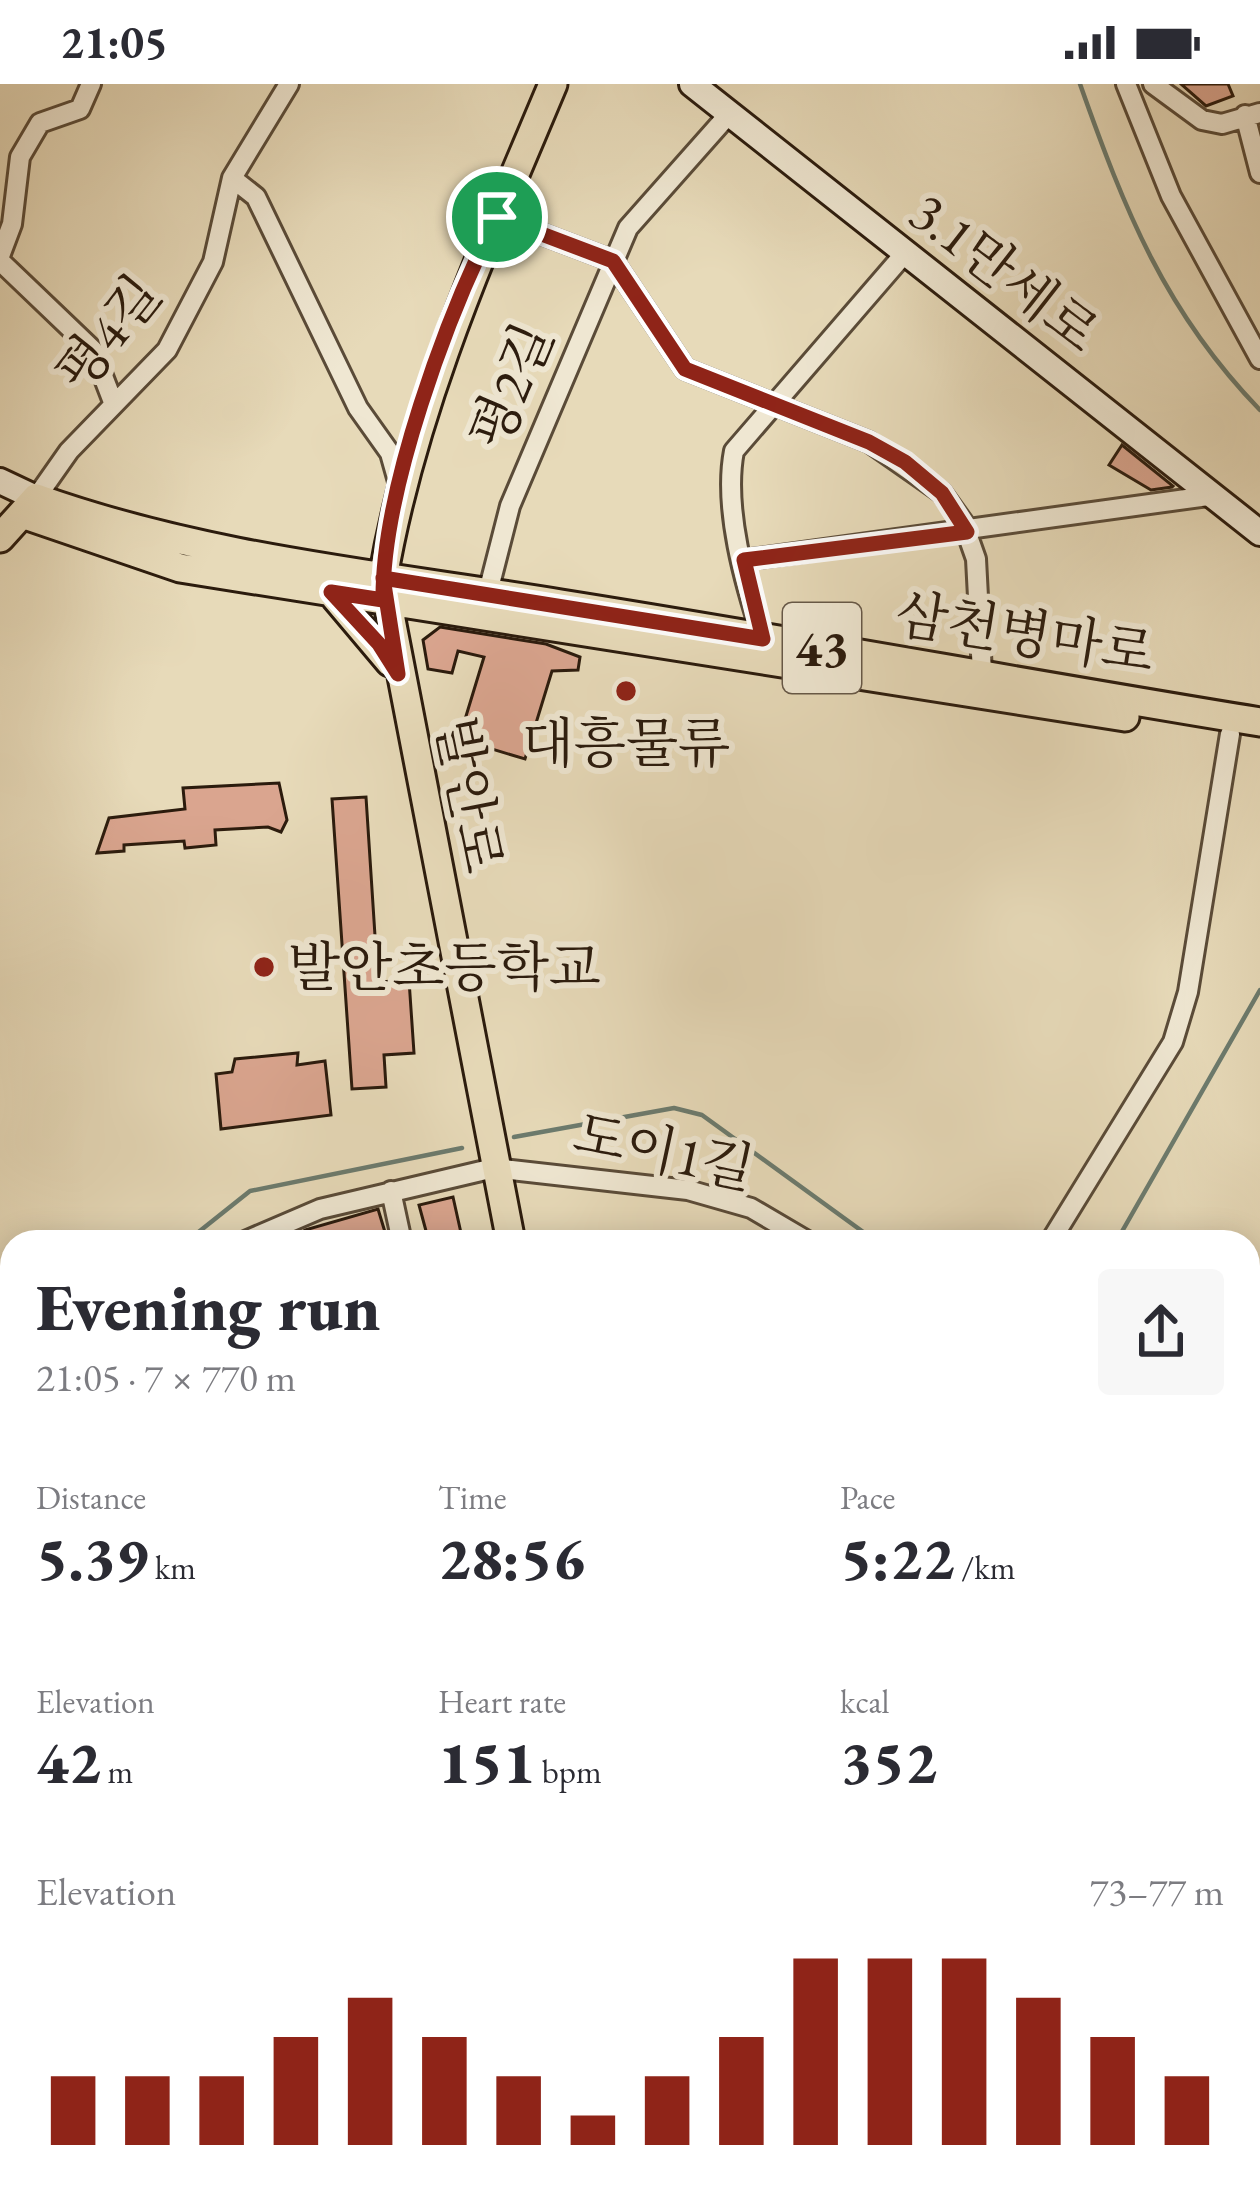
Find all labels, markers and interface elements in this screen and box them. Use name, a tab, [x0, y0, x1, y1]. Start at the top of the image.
text: 21:05	[60, 13, 168, 71]
pin	[446, 166, 548, 268]
street label: 3.1만세로	[896, 176, 1114, 368]
icon: arrive	[464, 184, 530, 250]
street label: 평4길	[40, 260, 176, 406]
street label: 평2길	[453, 312, 569, 460]
street label: 삼천병마로	[891, 578, 1159, 688]
road number: 43	[783, 603, 861, 693]
marker: 대흥물류	[613, 678, 639, 704]
place label: 대흥물류	[522, 708, 730, 778]
street label: 발안로	[421, 712, 519, 878]
place label: 발안초등학교	[288, 932, 601, 1002]
marker: 발안초등학교	[251, 954, 277, 980]
street label: 도이1길	[568, 1098, 760, 1204]
text: Evening run	[36, 1264, 381, 1350]
button: share	[1098, 1269, 1224, 1395]
text: 21:05 · 7 × 770 m	[36, 1352, 296, 1403]
text: Distance	[36, 1476, 146, 1519]
text: Time	[438, 1476, 507, 1519]
text: Pace	[840, 1476, 895, 1519]
text: 5.39	[36, 1519, 148, 1597]
text: 28:56	[438, 1519, 585, 1597]
text: 5:22	[840, 1519, 955, 1597]
text: km	[148, 1546, 196, 1589]
text: /km	[955, 1546, 1015, 1589]
text: Elevation	[36, 1680, 155, 1723]
text: Heart rate	[438, 1680, 566, 1723]
text: kcal	[840, 1680, 890, 1723]
text: 42	[36, 1723, 101, 1801]
text: 151	[438, 1723, 535, 1801]
text: 352	[840, 1723, 937, 1801]
text: m	[101, 1750, 133, 1793]
text: bpm	[535, 1750, 602, 1793]
text: Elevation	[36, 1866, 176, 1917]
text: 73–77 m	[1090, 1866, 1224, 1917]

